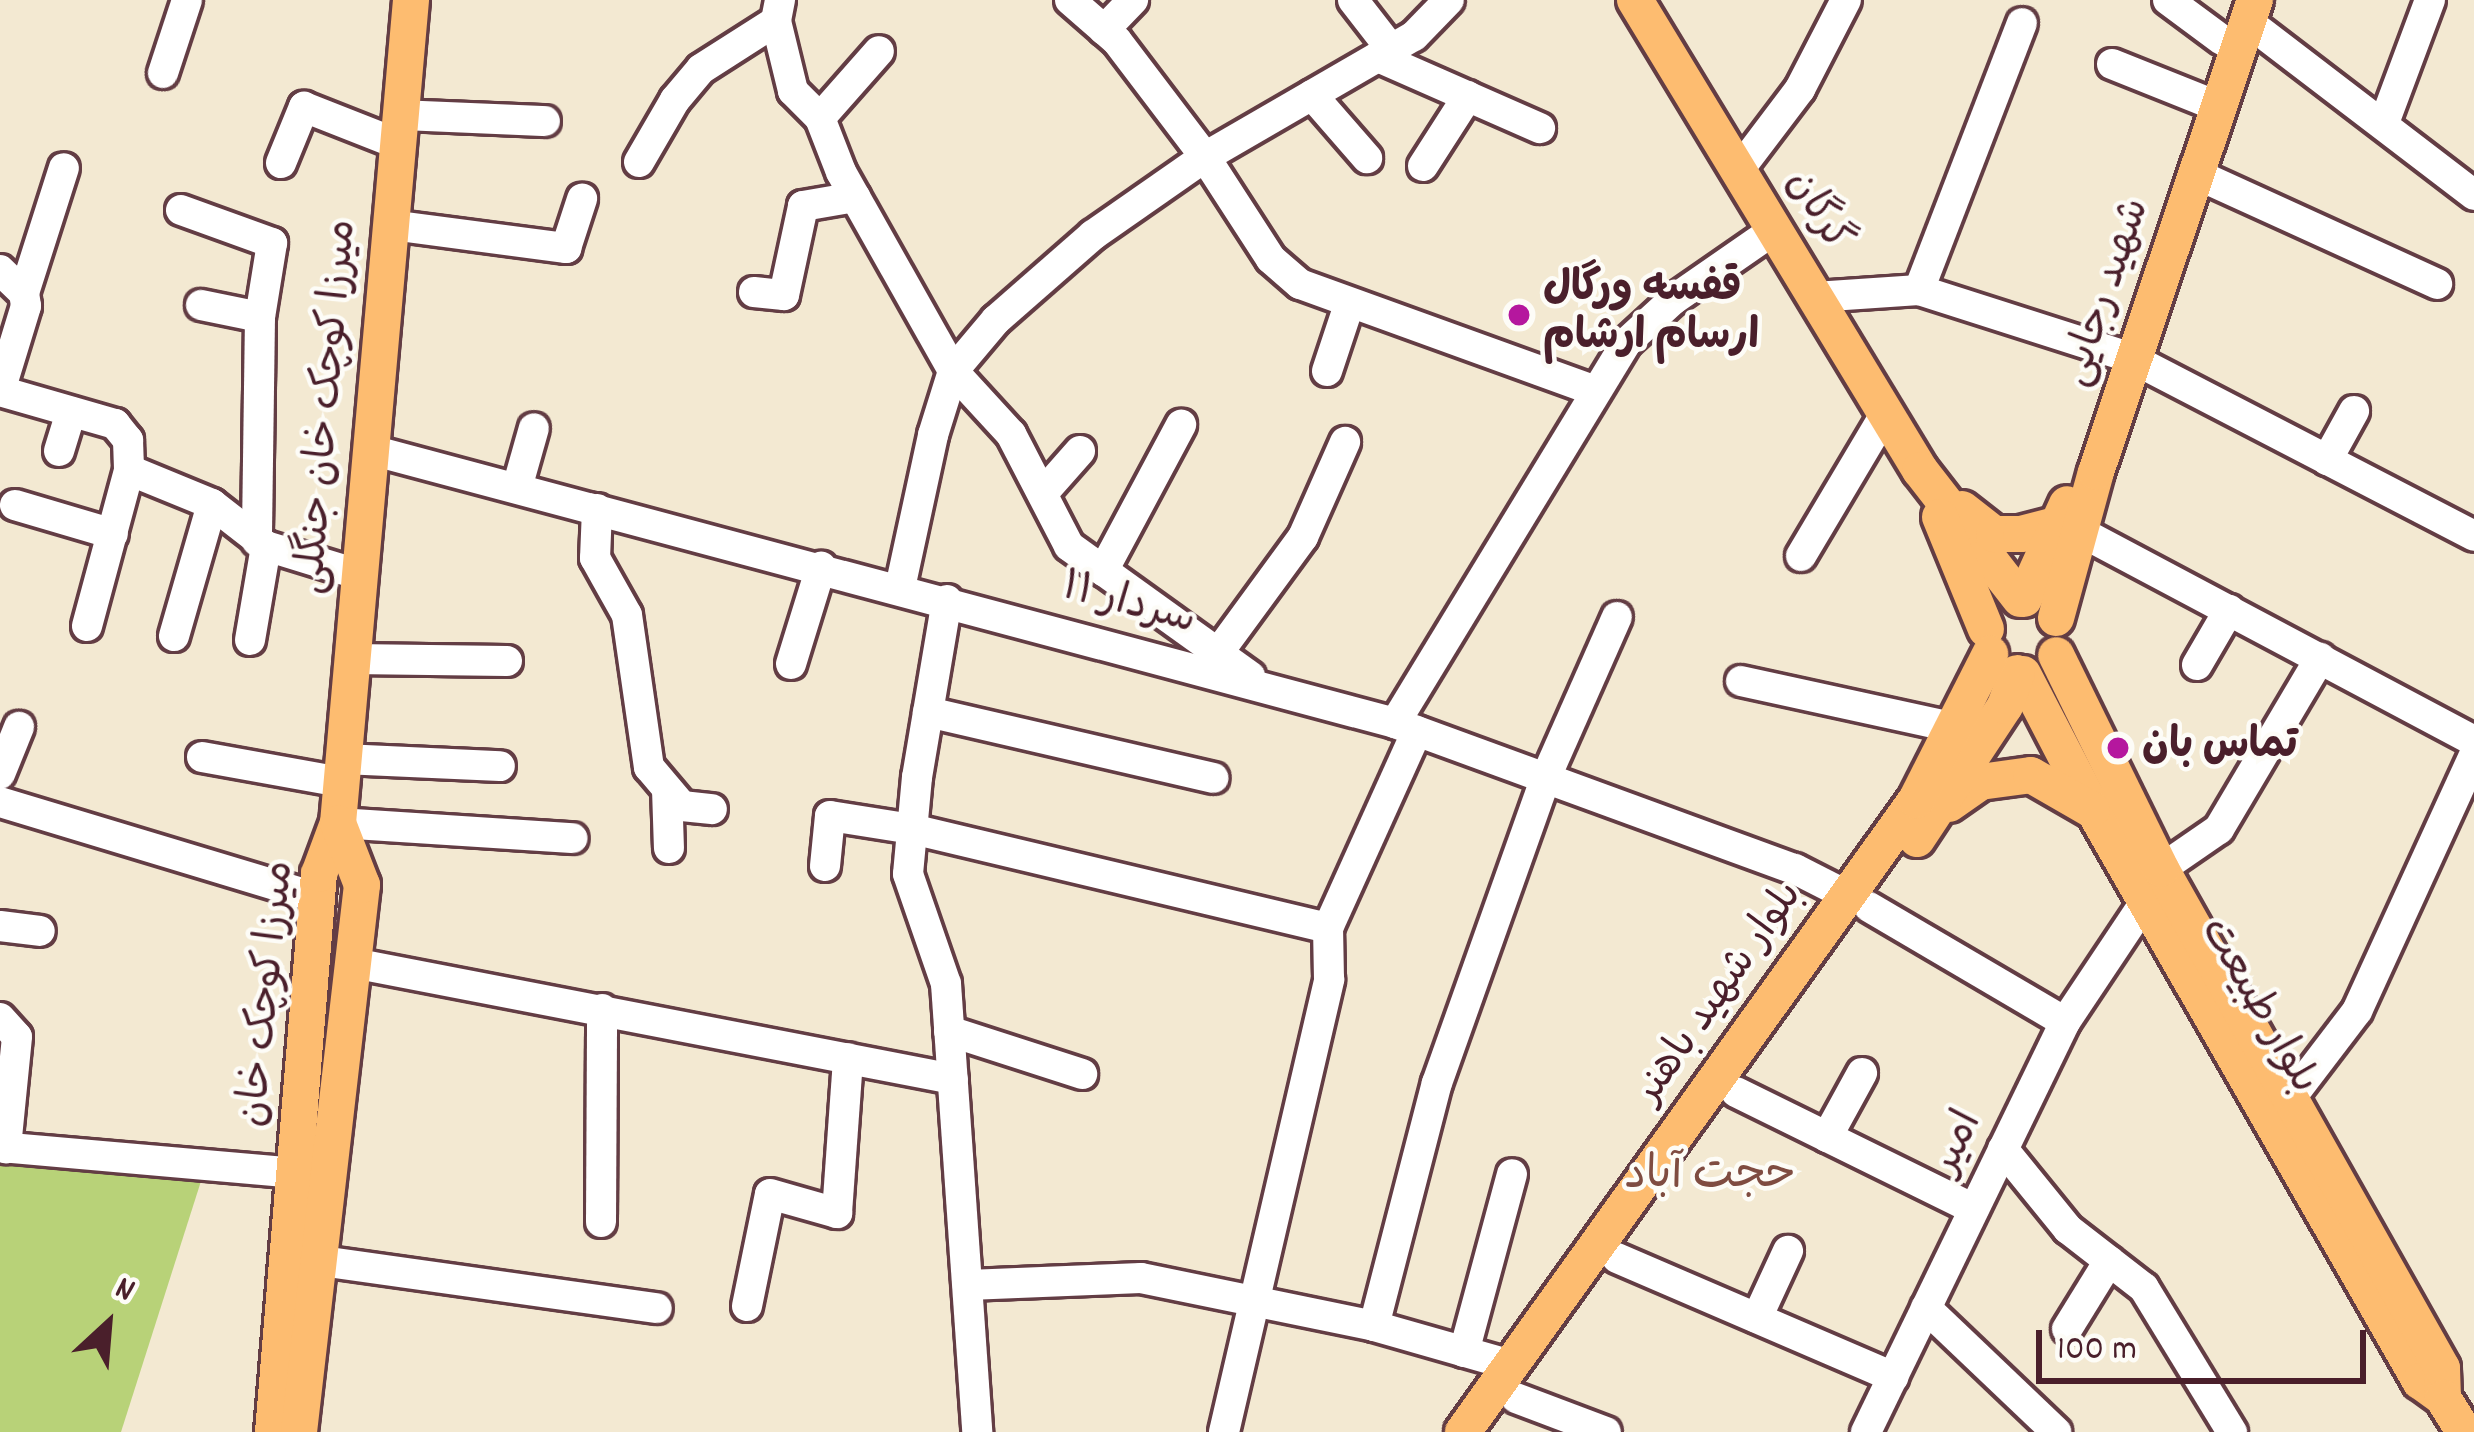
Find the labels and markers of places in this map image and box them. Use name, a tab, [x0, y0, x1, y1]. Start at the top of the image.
place label: قفسه ورگال ارسام ارشام	[1543, 266, 1759, 364]
marker: قفسه ورگال ارسام ارشام	[1506, 302, 1532, 328]
place label: تماس بان	[2142, 723, 2298, 773]
marker: تماس بان	[2105, 735, 2131, 761]

